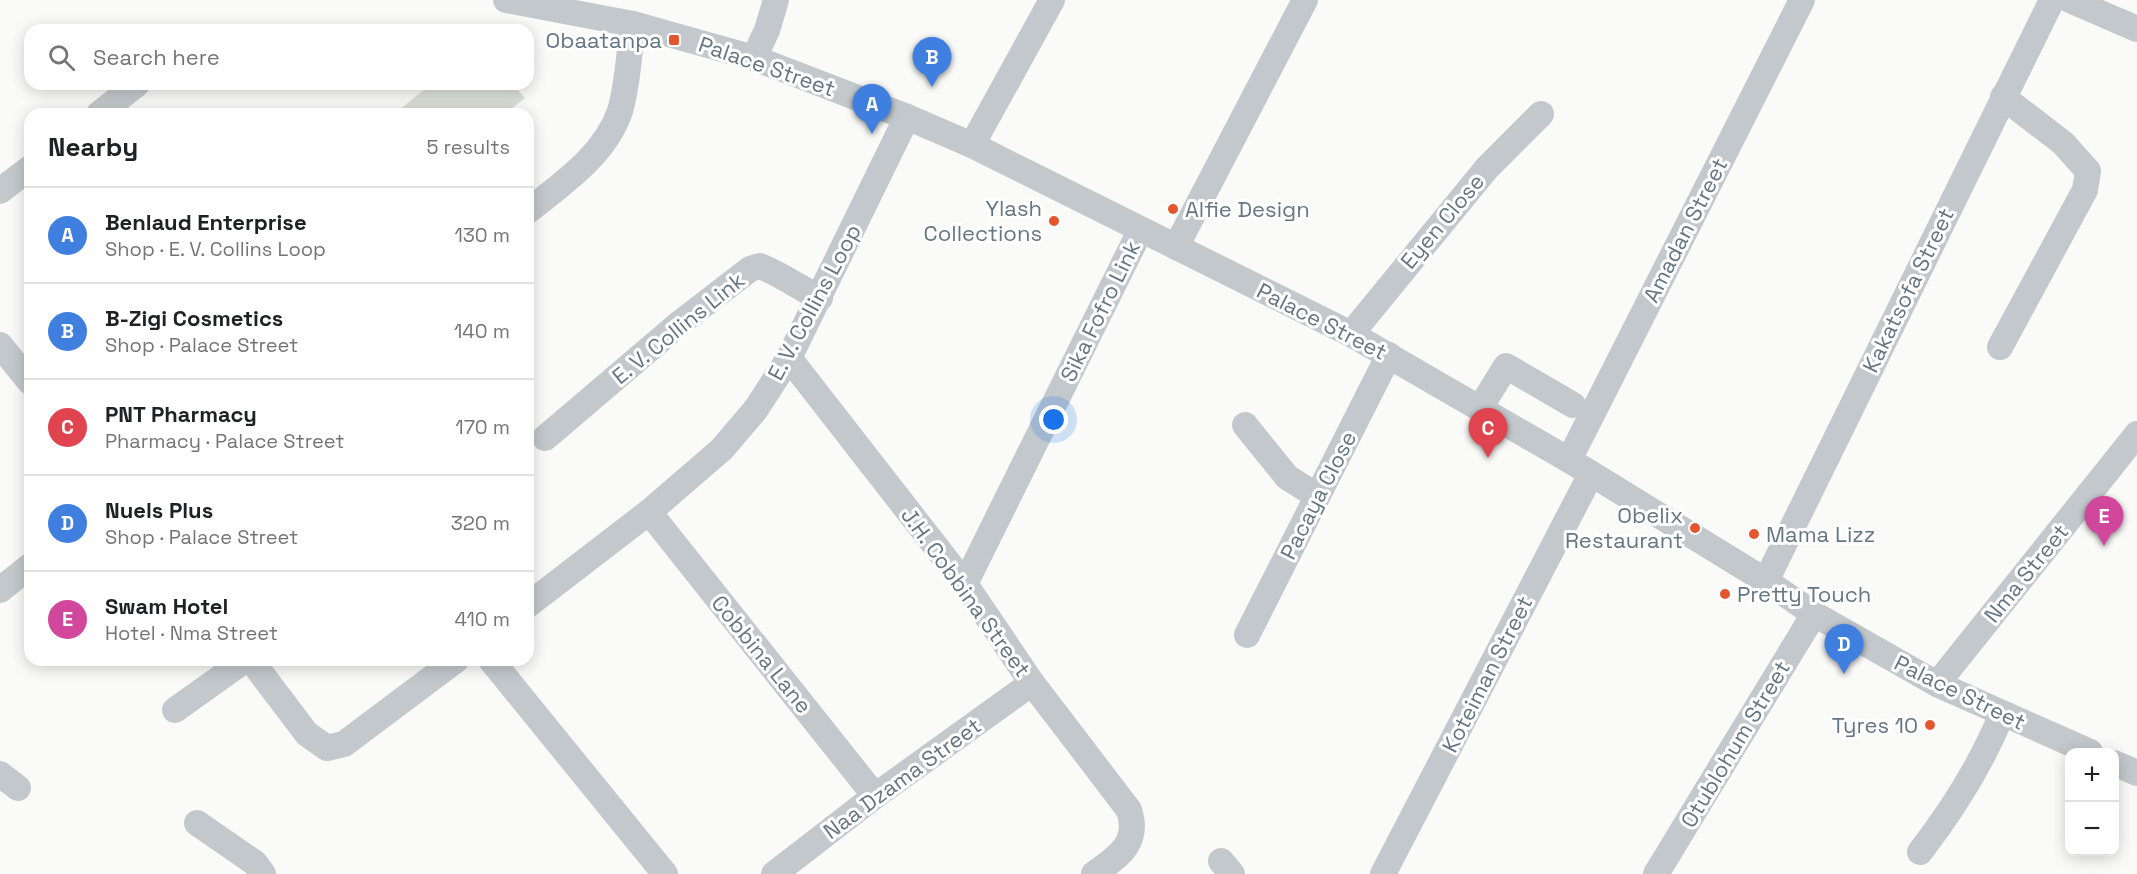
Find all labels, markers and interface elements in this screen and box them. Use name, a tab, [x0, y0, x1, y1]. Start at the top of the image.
search box	[24, 24, 534, 90]
place label: Obaatanpa	[546, 26, 662, 54]
street label: Palace Street	[695, 30, 839, 102]
marker: Obaatanpa	[667, 33, 681, 47]
pin: B	[912, 38, 952, 87]
icon: search	[45, 41, 78, 74]
text: Search here	[93, 43, 220, 71]
pin: A	[852, 84, 892, 134]
text: Nearby	[48, 130, 138, 164]
text: 5 results	[426, 134, 510, 160]
street label: Amadan Street	[1637, 153, 1733, 307]
street label: Eyen Close	[1394, 168, 1490, 274]
place label: Ylash Collections	[924, 194, 1042, 247]
place label: Alfie Design	[1185, 195, 1310, 223]
marker: Alfie Design	[1166, 202, 1180, 216]
street label: Kakatsofa Street	[1856, 203, 1960, 377]
text: Benlaud Enterprise	[105, 208, 307, 236]
marker: Ylash Collections	[1047, 214, 1061, 228]
street label: E. V. Collins Loop	[761, 219, 867, 385]
text: A	[61, 222, 74, 248]
text: 130 m	[454, 222, 510, 248]
text: Shop · E. V. Collins Loop	[105, 236, 326, 262]
street label: Sika Fofro Link	[1054, 236, 1146, 386]
street label: E. V. Collins Link	[606, 266, 750, 390]
street label: Palace Street	[1252, 276, 1392, 366]
text: B-Zigi Cosmetics	[105, 304, 283, 332]
text: B	[61, 318, 74, 344]
text: 140 m	[454, 318, 510, 344]
text: Shop · Palace Street	[105, 332, 298, 358]
text: PNT Pharmacy	[105, 400, 257, 428]
your location	[1039, 405, 1068, 434]
pin: C	[1468, 408, 1508, 458]
text: C	[61, 414, 74, 440]
text: 170 m	[455, 414, 510, 440]
street label: Pacaya Close	[1274, 426, 1362, 564]
text: Pharmacy · Palace Street	[105, 428, 344, 454]
text: Nuels Plus	[105, 496, 213, 524]
pin: E	[2084, 496, 2124, 546]
place label: Obelix Restaurant	[1565, 501, 1683, 554]
street label: J.H. Cobbina Street	[895, 502, 1037, 682]
text: D	[61, 510, 74, 536]
text: 320 m	[451, 510, 510, 536]
street label: Nma Street	[1978, 518, 2074, 628]
place label: Mama Lizz	[1766, 520, 1875, 548]
marker: Obelix Restaurant	[1688, 521, 1702, 535]
text: Shop · Palace Street	[105, 524, 298, 550]
marker: Mama Lizz	[1747, 527, 1761, 541]
place label: Pretty Touch	[1737, 580, 1871, 608]
marker: Pretty Touch	[1718, 587, 1732, 601]
street label: Cobbina Lane	[706, 589, 818, 719]
street label: Koteiman Street	[1435, 591, 1539, 757]
text: Swam Hotel	[105, 592, 228, 620]
text: E	[62, 606, 73, 632]
text: 410 m	[454, 606, 510, 632]
text: Hotel · Nma Street	[105, 620, 278, 646]
pin: D	[1824, 624, 1864, 674]
street label: Palace Street	[1890, 648, 2030, 736]
street label: Otublohum Street	[1674, 655, 1796, 833]
street label: Naa Dzama Street	[817, 711, 987, 845]
place label: Tyres 10	[1832, 711, 1918, 739]
marker: Tyres 10	[1923, 718, 1937, 732]
map controls	[2065, 748, 2119, 856]
button: +	[2065, 748, 2119, 802]
button: −	[2065, 802, 2119, 856]

